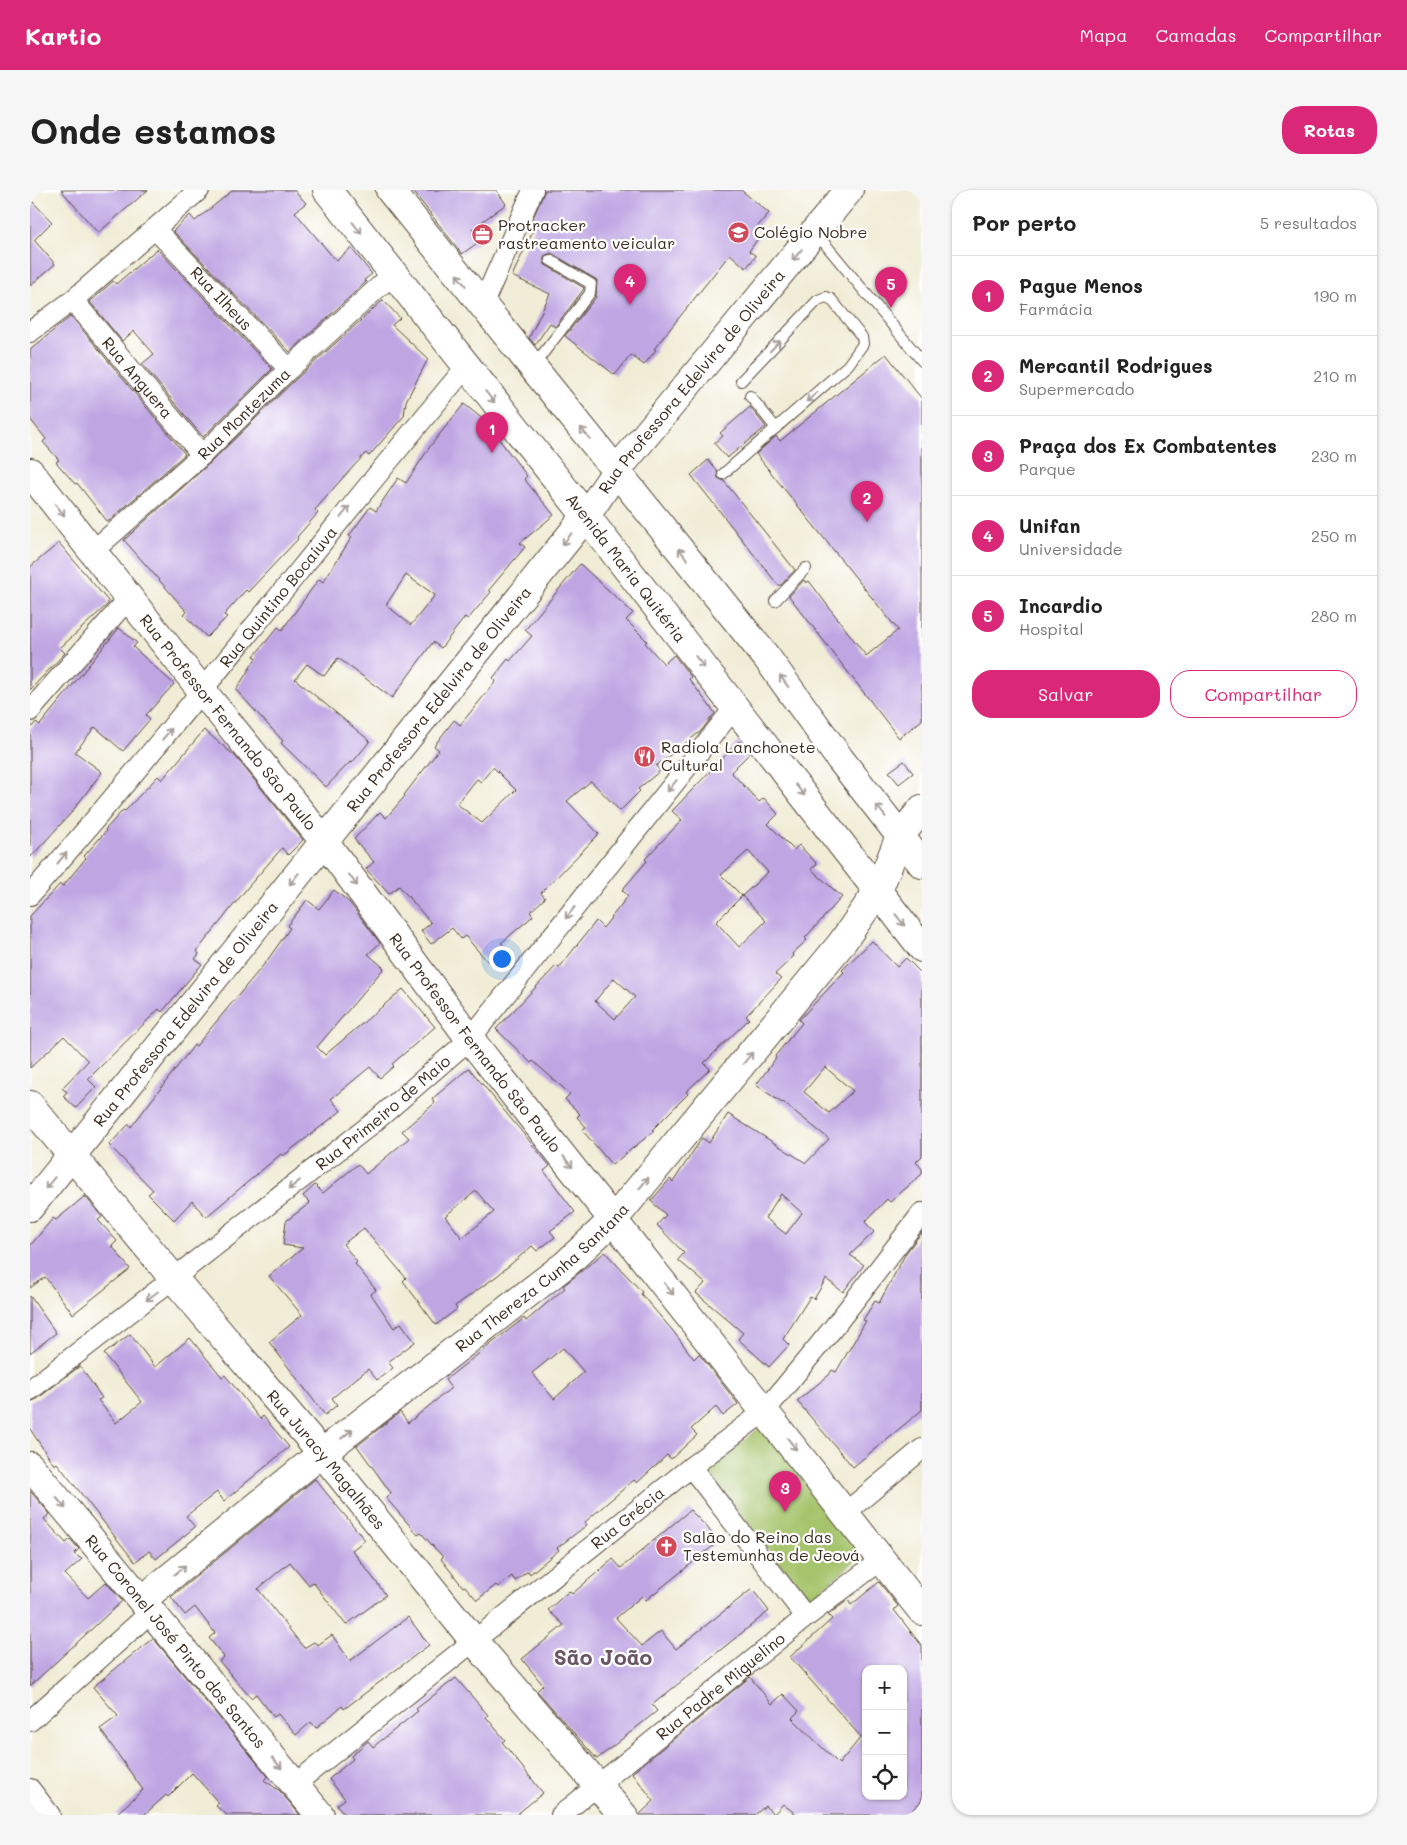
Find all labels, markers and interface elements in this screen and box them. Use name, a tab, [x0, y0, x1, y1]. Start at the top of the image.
text: Kartio	[25, 20, 101, 51]
text: Mapa	[1080, 23, 1127, 47]
text: Camadas	[1155, 23, 1236, 47]
text: Compartilhar	[1264, 23, 1382, 47]
button: Rotas	[1282, 106, 1377, 154]
text: Onde estamos	[30, 107, 276, 153]
text: Por perto	[972, 209, 1076, 236]
text: 5 resultados	[1260, 212, 1357, 233]
place label: Protracker rastreamento veicular	[498, 214, 675, 253]
school or university icon: Colégio Nobre	[726, 220, 750, 244]
one-way arrow	[352, 221, 363, 234]
place label: Colégio Nobre	[754, 221, 867, 242]
office icon: Protracker rastreamento veicular	[470, 222, 494, 246]
one-way arrow	[791, 249, 802, 262]
street label: Rua Ilheus	[186, 262, 257, 334]
pin: 4	[614, 264, 646, 305]
street label: Rua Professora Edelvira de Oliveira	[593, 265, 789, 497]
pin: 5	[875, 267, 907, 308]
text: Pague Menos	[1019, 273, 1143, 298]
one-way arrow	[456, 274, 467, 287]
text: 1	[984, 285, 992, 306]
text: 190 m	[1313, 285, 1357, 306]
text: Farmácia	[1019, 298, 1093, 319]
street label: Rua Anguera	[98, 332, 178, 423]
one-way arrow	[769, 339, 781, 352]
text: Mercantil Rodrigues	[1019, 353, 1213, 378]
street label: Rua Montezuma	[192, 363, 294, 464]
text: 2	[984, 365, 992, 386]
text: 210 m	[1313, 365, 1357, 386]
text: Supermercado	[1019, 378, 1134, 399]
one-way arrow	[485, 390, 496, 403]
one-way arrow	[806, 391, 819, 402]
pin: 1	[476, 412, 508, 453]
one-way arrow	[580, 427, 591, 440]
text: Praça dos Ex Combatentes	[1019, 433, 1277, 458]
text: 3	[983, 445, 993, 466]
text: 230 m	[1311, 445, 1357, 466]
text: Parque	[1019, 458, 1076, 479]
pin: 2	[851, 481, 883, 522]
street label: Avenida Maria Quitéria	[562, 489, 691, 646]
one-way arrow	[55, 503, 66, 516]
one-way arrow	[339, 506, 350, 519]
text: Unifan	[1019, 513, 1080, 538]
street label: Rua Quintino Bocaiuva	[214, 522, 341, 671]
text: 4	[983, 525, 993, 546]
text: 250 m	[1311, 525, 1357, 546]
one-way arrow	[562, 532, 573, 545]
text: Universidade	[1019, 538, 1123, 559]
one-way arrow	[677, 548, 688, 561]
street label: Rua Professora Edelvira de Oliveira	[341, 582, 535, 816]
text: Incardio	[1019, 593, 1103, 618]
text: 5	[983, 605, 993, 626]
text: 280 m	[1311, 605, 1357, 626]
street label: Rua Professor Fernando São Paulo	[136, 609, 322, 834]
text: Hospital	[1019, 618, 1083, 639]
one-way arrow	[694, 655, 705, 668]
button: Salvar	[972, 670, 1160, 718]
button: Compartilhar	[1170, 670, 1357, 718]
one-way arrow	[779, 674, 789, 688]
one-way arrow	[161, 728, 172, 741]
place label: Radiola Lanchonete Cultural	[661, 736, 816, 775]
restaurant icon: Radiola Lanchonete Cultural	[633, 744, 657, 768]
one-way arrow	[667, 779, 678, 792]
one-way arrow	[794, 783, 805, 796]
one-way arrow	[876, 805, 887, 818]
one-way arrow	[56, 852, 68, 865]
one-way arrow	[288, 872, 299, 885]
one-way arrow	[348, 873, 358, 887]
street label: Rua Professora Edelvira de Oliveira	[88, 896, 282, 1131]
one-way arrow	[565, 906, 576, 919]
one-way arrow	[894, 913, 905, 926]
street label: Rua Professor Fernando São Paulo	[385, 928, 566, 1156]
your location	[489, 946, 515, 972]
street label: Rua Primeiro de Maio	[311, 1050, 454, 1174]
one-way arrow	[742, 1052, 753, 1065]
one-way arrow	[563, 1155, 574, 1168]
one-way arrow	[44, 1176, 55, 1189]
one-way arrow	[639, 1177, 650, 1190]
one-way arrow	[287, 1180, 301, 1190]
street label: Rua Thereza Cunha Santana	[451, 1198, 633, 1356]
one-way arrow	[664, 1283, 675, 1296]
one-way arrow	[145, 1291, 159, 1301]
street label: Rua Juracy Magalhães	[263, 1385, 391, 1533]
one-way arrow	[340, 1429, 354, 1439]
one-way arrow	[786, 1438, 797, 1451]
pin: 3	[769, 1471, 801, 1512]
street label: Rua Grécia	[586, 1482, 668, 1553]
one-way arrow	[56, 1497, 67, 1510]
place label: Salão do Reino das Testemunhas de Jeová	[683, 1526, 860, 1565]
street label: Rua Coronel José Pinto dos Santos	[81, 1530, 271, 1752]
church icon: Salão do Reino das Testemunhas de Jeová	[655, 1534, 679, 1558]
one-way arrow	[173, 1564, 186, 1575]
street label: Rua Padre Miguelino	[651, 1627, 789, 1744]
district label: São João	[554, 1643, 653, 1670]
map controls	[862, 1665, 907, 1800]
button: +	[862, 1665, 907, 1710]
button: −	[862, 1710, 907, 1755]
button: locate	[862, 1755, 907, 1800]
one-way arrow	[272, 1756, 283, 1769]

